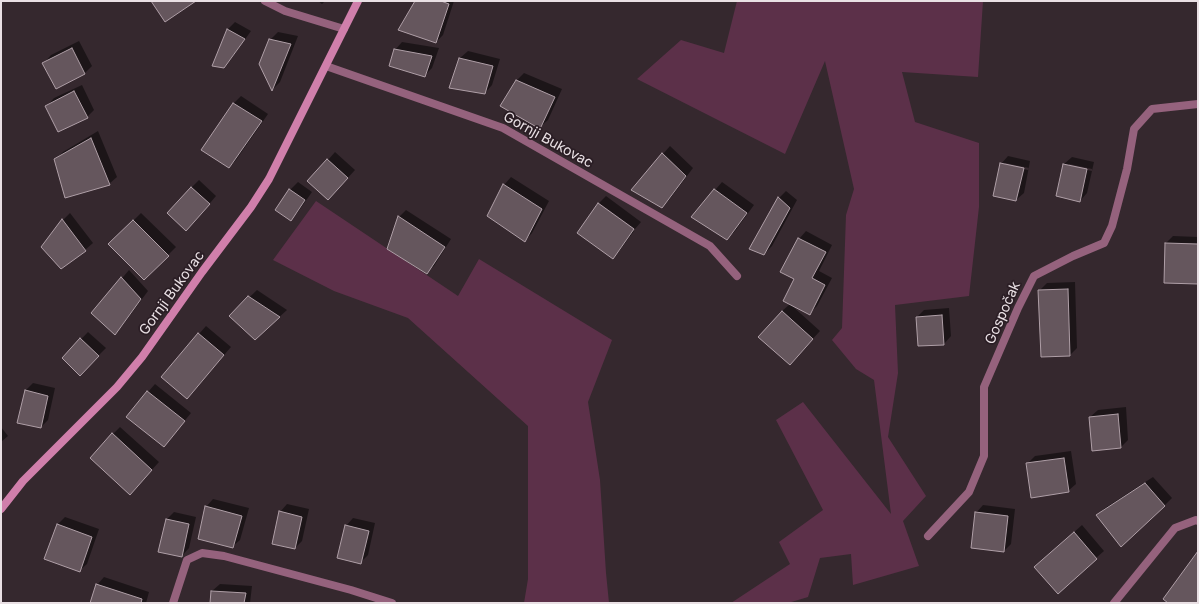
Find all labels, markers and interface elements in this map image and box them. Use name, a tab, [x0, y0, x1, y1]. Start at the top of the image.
street label: Gornji Bukovac	[500, 108, 596, 172]
street label: Gornji Bukovac	[136, 248, 208, 338]
street label: Gospočak	[982, 279, 1024, 347]

